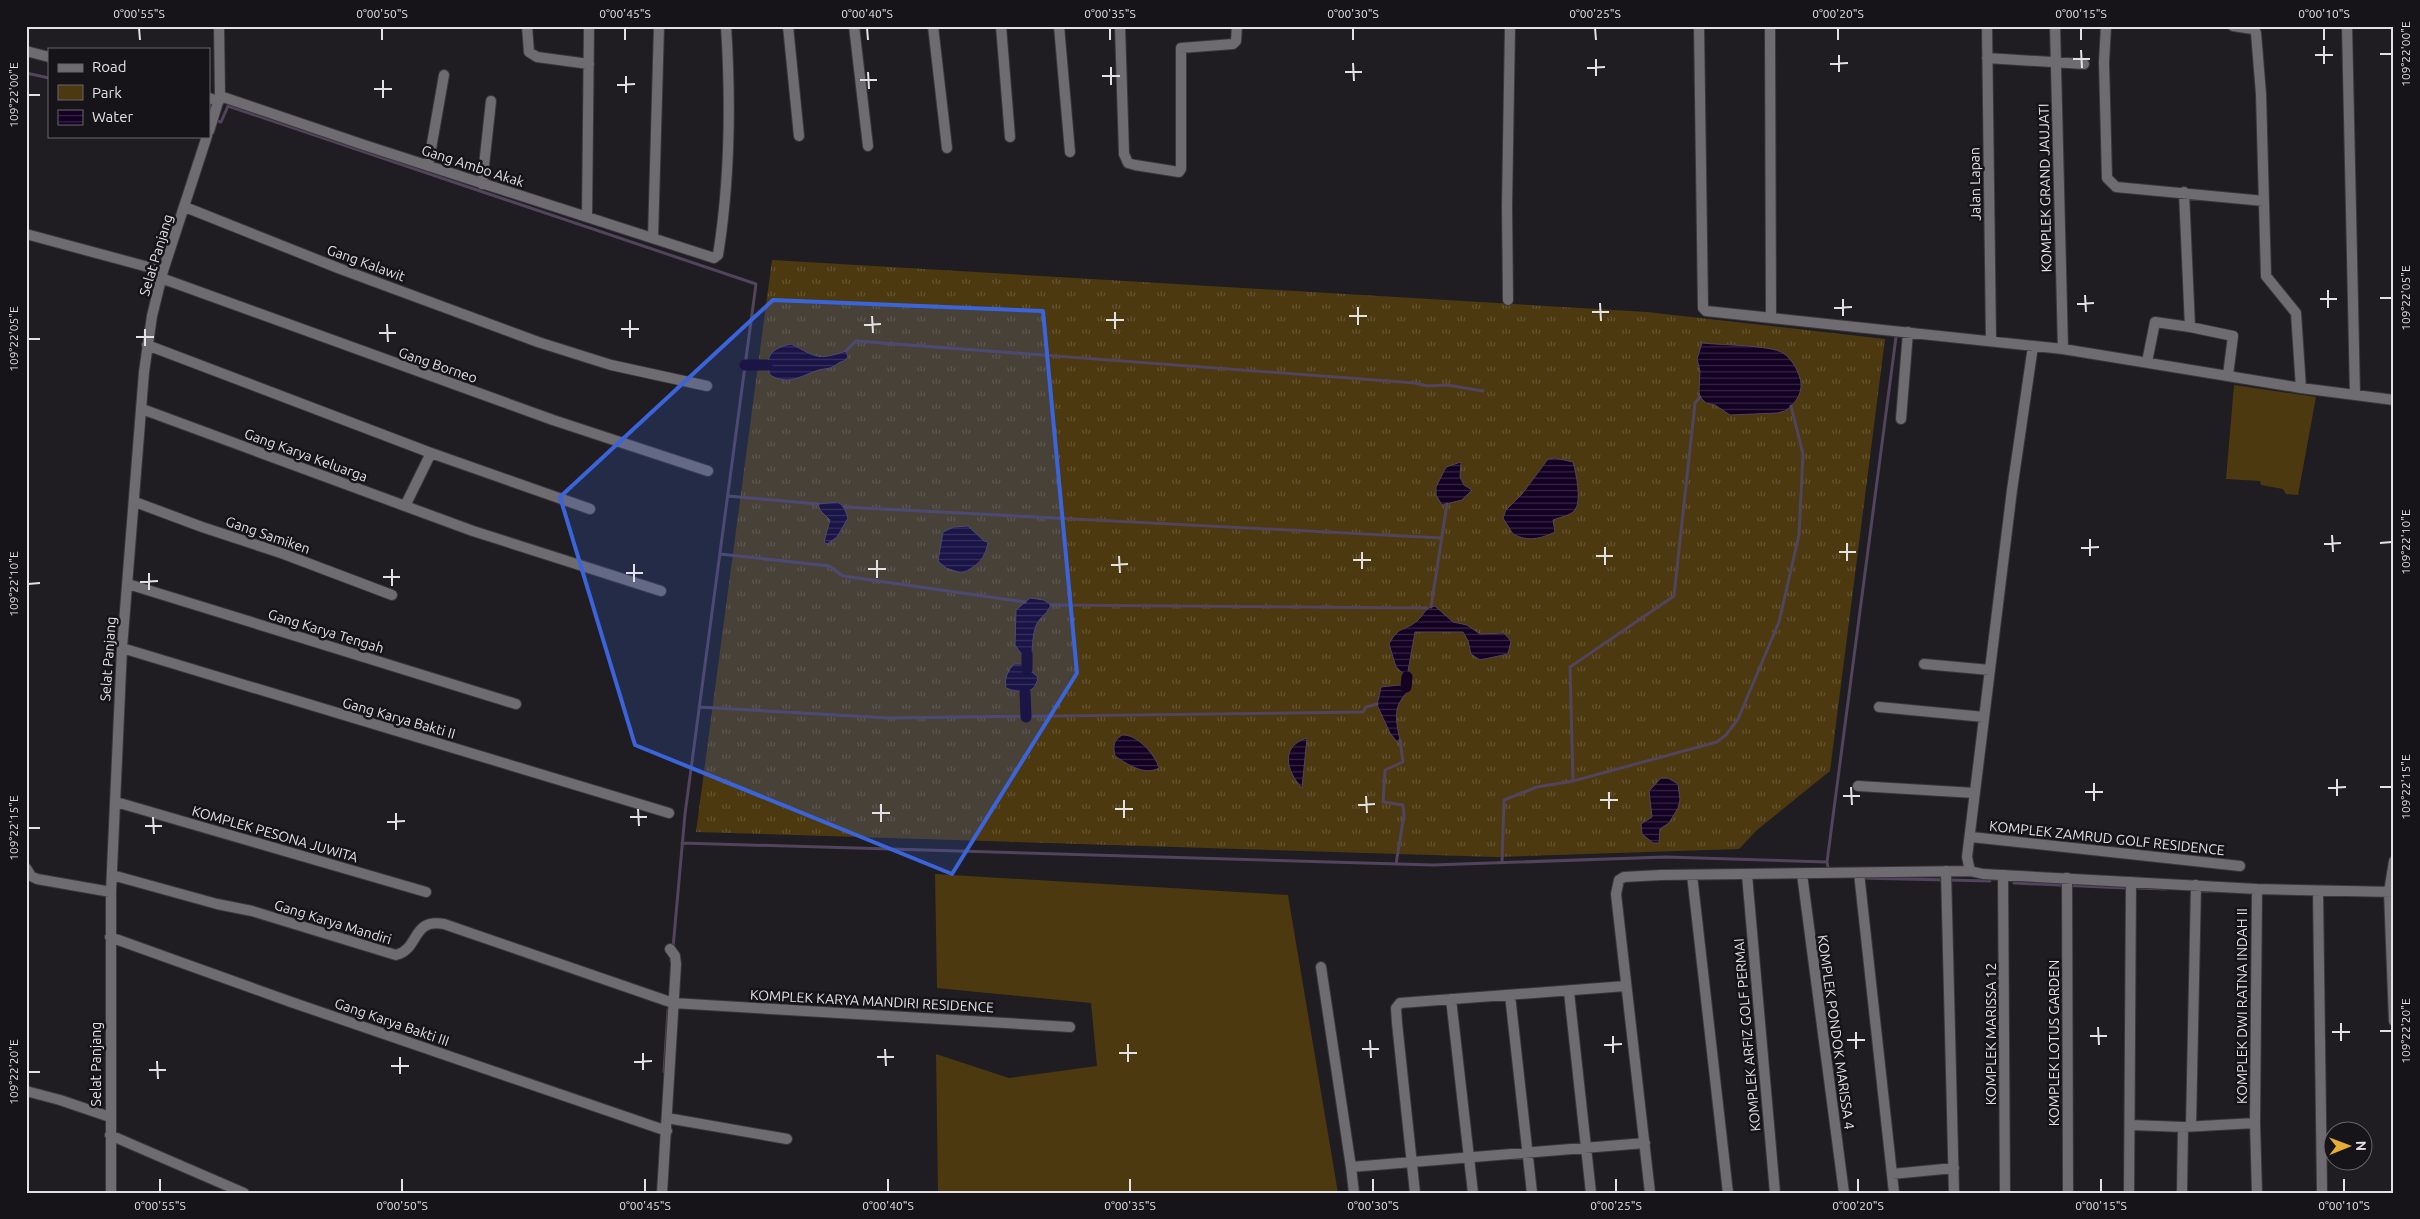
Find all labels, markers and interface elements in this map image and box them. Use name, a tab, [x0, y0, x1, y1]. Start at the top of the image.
text: 0°00'55"S	[113, 7, 165, 20]
text: 0°00'50"S	[356, 7, 408, 20]
text: 0°00'45"S	[599, 7, 651, 20]
text: 0°00'40"S	[841, 7, 893, 20]
text: 0°00'35"S	[1084, 7, 1136, 20]
text: 0°00'30"S	[1327, 7, 1379, 20]
text: 0°00'25"S	[1569, 7, 1621, 20]
text: 0°00'20"S	[1812, 7, 1864, 20]
text: 0°00'15"S	[2055, 7, 2107, 20]
text: 0°00'10"S	[2298, 7, 2350, 20]
text: 109°22'00"E	[2399, 21, 2412, 87]
legend	[48, 48, 210, 138]
text: Road	[92, 58, 127, 75]
text: 109°22'00"E	[7, 62, 20, 128]
text: Park	[92, 84, 122, 101]
street label: KOMPLEK GRAND JAUJATI	[2036, 103, 2054, 273]
text: Water	[92, 108, 133, 125]
street label: Gang Ambo Akak	[420, 142, 526, 190]
street label: Jalan Lapan	[1966, 147, 1984, 221]
street label: Selat Panjang	[136, 212, 176, 298]
street label: Gang Kalawit	[325, 241, 408, 285]
text: 109°22'05"E	[2399, 265, 2412, 331]
text: 109°22'05"E	[7, 306, 20, 372]
street label: Gang Borneo	[397, 344, 479, 386]
street label: Gang Karya Keluarga	[242, 425, 370, 485]
text: 109°22'10"E	[2399, 509, 2412, 575]
street label: Gang Samiken	[224, 513, 312, 557]
text: 109°22'10"E	[7, 551, 20, 617]
street label: Gang Karya Tengah	[266, 606, 386, 656]
street label: Selat Panjang	[97, 616, 119, 702]
street label: Gang Karya Bakti II	[341, 694, 457, 742]
text: 109°22'15"E	[2399, 754, 2412, 820]
text: 109°22'15"E	[7, 795, 20, 861]
street label: KOMPLEK PESONA JUWITA	[190, 803, 360, 865]
street label: KOMPLEK ZAMRUD GOLF RESIDENCE	[1989, 818, 2226, 858]
street label: Gang Karya Mandiri	[272, 897, 394, 947]
street label: KOMPLEK DWI RATNA INDAH II	[2234, 908, 2250, 1104]
street label: KOMPLEK PONDOK MARISSA 4	[1814, 934, 1858, 1130]
street label: KOMPLEK ARFIZ GOLF PERMAI	[1731, 938, 1763, 1132]
street label: KOMPLEK LOTUS GARDEN	[2046, 960, 2062, 1126]
street label: KOMPLEK MARISSA 12	[1983, 963, 1999, 1105]
street label: KOMPLEK KARYA MANDIRI RESIDENCE	[750, 987, 995, 1015]
street label: Gang Karya Bakti III	[333, 995, 451, 1049]
text: 109°22'20"E	[2399, 998, 2412, 1064]
street label: Selat Panjang	[88, 1022, 104, 1106]
text: 109°22'20"E	[7, 1039, 20, 1105]
north arrow	[2322, 1122, 2372, 1172]
text: N	[2353, 1140, 2369, 1151]
text: 0°00'55"S	[134, 1199, 186, 1212]
text: 0°00'50"S	[376, 1199, 428, 1212]
text: 0°00'45"S	[619, 1199, 671, 1212]
text: 0°00'40"S	[862, 1199, 914, 1212]
text: 0°00'35"S	[1104, 1199, 1156, 1212]
text: 0°00'30"S	[1347, 1199, 1399, 1212]
text: 0°00'25"S	[1590, 1199, 1642, 1212]
text: 0°00'20"S	[1832, 1199, 1884, 1212]
text: 0°00'15"S	[2075, 1199, 2127, 1212]
text: 0°00'10"S	[2318, 1199, 2370, 1212]

